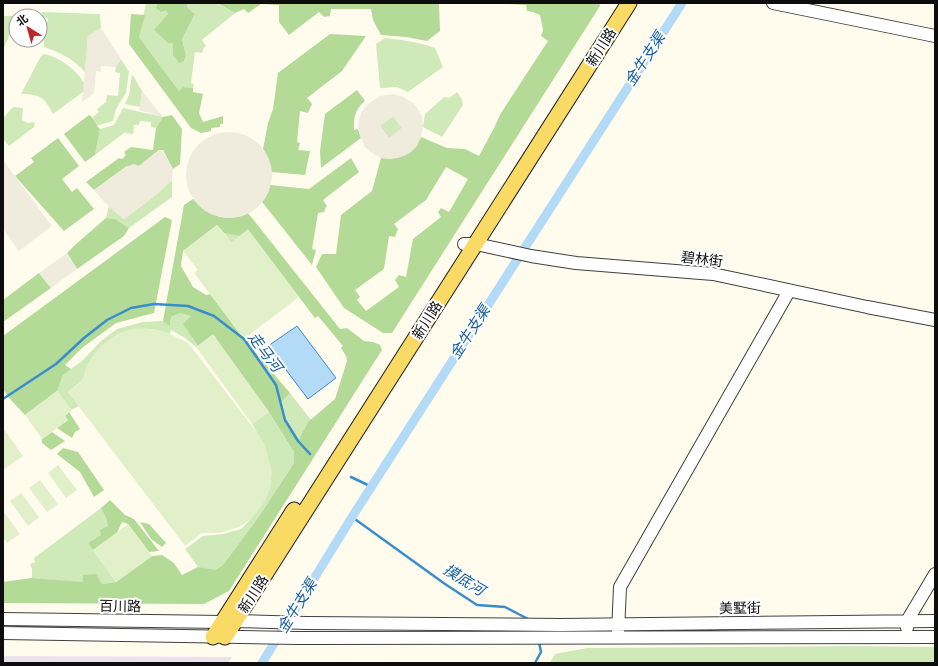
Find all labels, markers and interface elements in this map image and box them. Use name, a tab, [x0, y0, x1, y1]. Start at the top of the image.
north arrow	[8, 8, 48, 48]
text: 北	[14, 12, 31, 29]
street label: 新川路	[583, 25, 620, 70]
water label: 金牛支渠	[621, 27, 670, 89]
street label: 碧林街	[680, 249, 724, 270]
street label: 新川路	[409, 298, 446, 343]
water label: 金牛支渠	[446, 300, 495, 362]
water label: 走马河	[244, 329, 288, 378]
water label: 摸底河	[440, 560, 490, 601]
street label: 新川路	[235, 572, 272, 617]
water label: 金牛支渠	[273, 574, 322, 636]
street label: 百川路	[99, 598, 141, 615]
street label: 美墅街	[719, 600, 761, 617]

